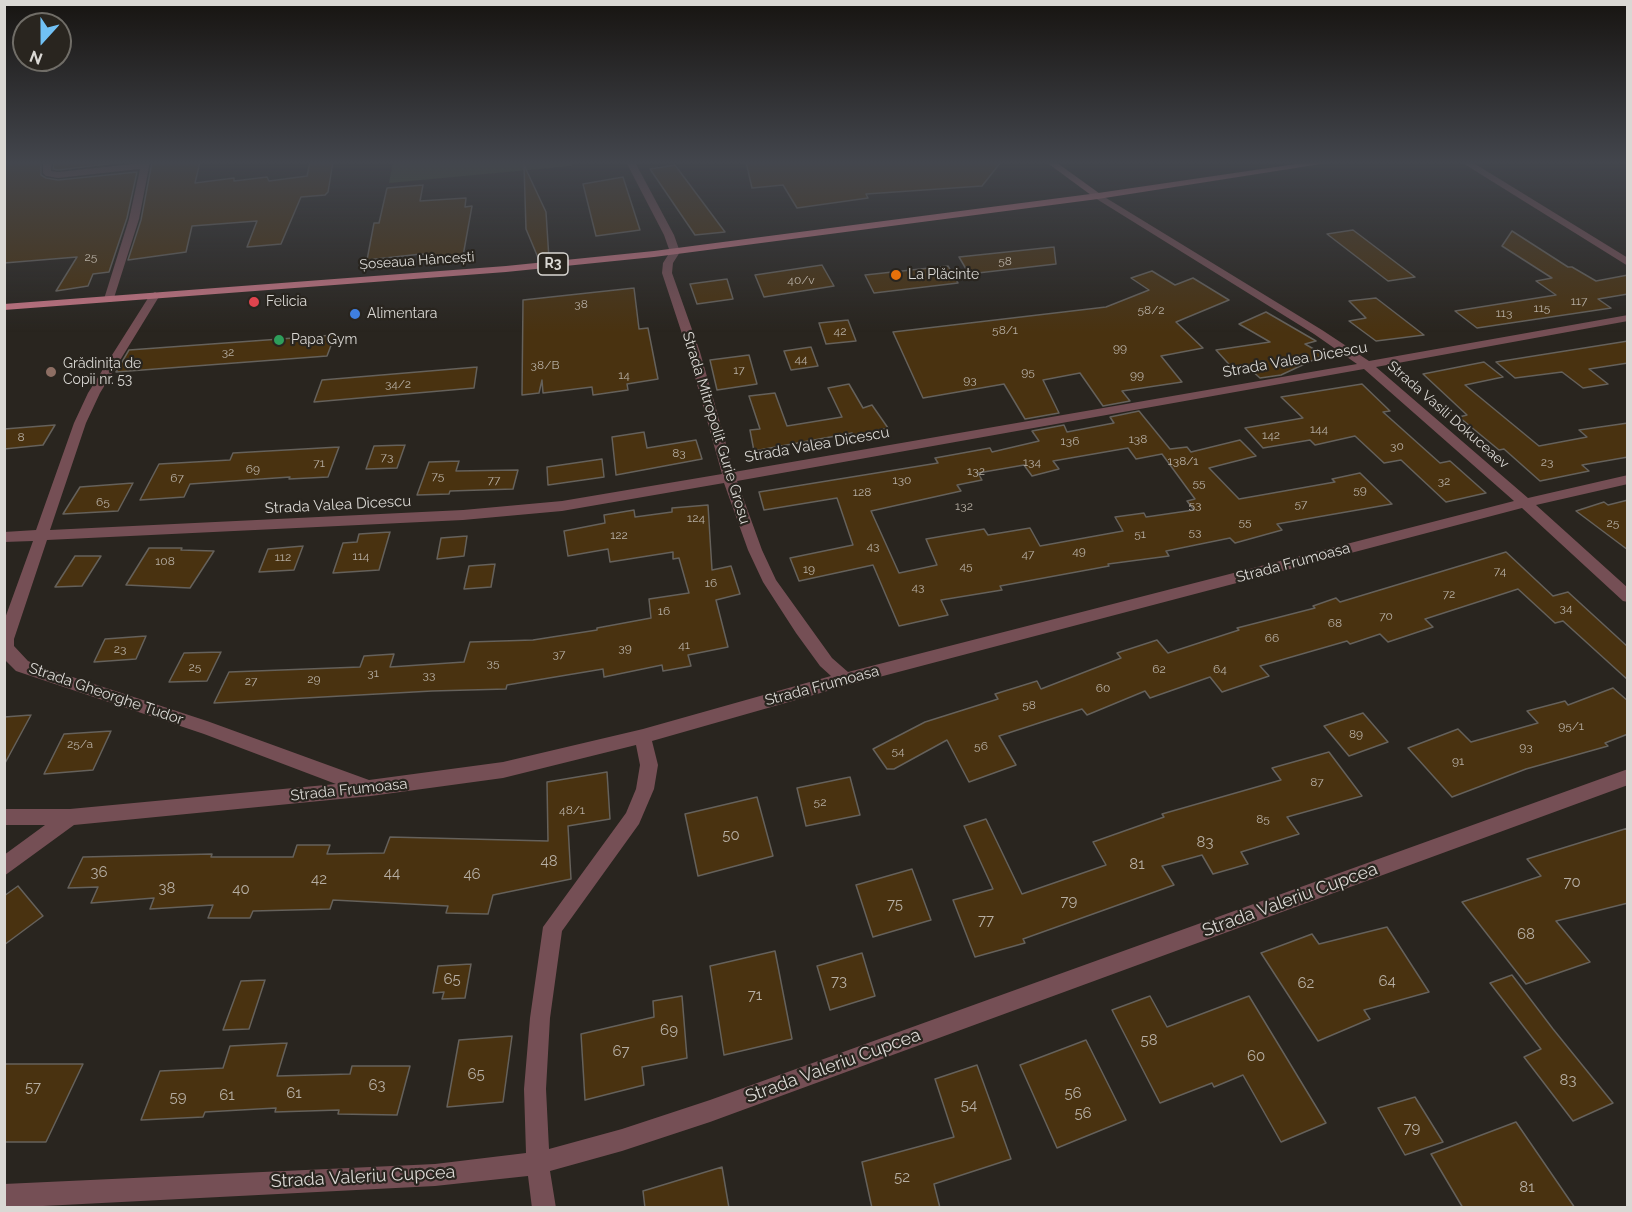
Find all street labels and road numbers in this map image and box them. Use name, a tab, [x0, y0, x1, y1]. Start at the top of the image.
street label: Șoseaua Hâncești	[359, 249, 475, 273]
road number: R3	[538, 253, 568, 275]
street label: Strada Mitropolit Gurie Grosu	[678, 330, 754, 526]
street label: Strada Valea Dicescu	[1221, 338, 1369, 382]
street label: Strada Vasili Dokuceaev	[1384, 358, 1512, 472]
street label: Strada Valea Dicescu	[743, 423, 891, 467]
street label: Strada Valea Dicescu	[264, 492, 412, 518]
street label: Strada Frumoasa	[1234, 539, 1352, 587]
street label: Strada Gheorghe Tudor	[26, 659, 186, 729]
street label: Strada Frumoasa	[763, 662, 881, 710]
street label: Strada Frumoasa	[290, 775, 408, 805]
street label: Strada Valeriu Cupcea	[1199, 858, 1381, 942]
street label: Strada Valeriu Cupcea	[742, 1024, 924, 1108]
street label: Strada Valeriu Cupcea	[270, 1161, 456, 1193]

